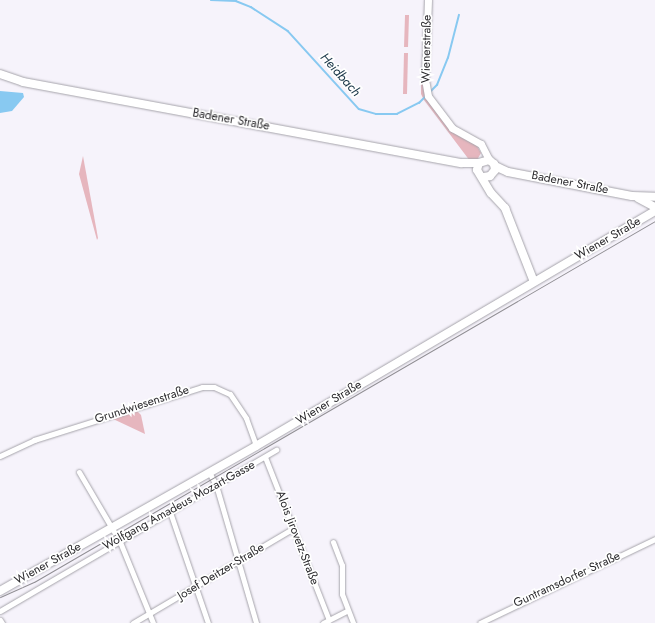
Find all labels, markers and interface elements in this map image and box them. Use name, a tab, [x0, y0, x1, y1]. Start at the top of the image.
street label: Wienerstraße	[419, 15, 435, 83]
water label: Heidbach	[316, 50, 364, 100]
street label: Badener Straße	[191, 106, 271, 134]
street label: Badener Straße	[530, 168, 610, 198]
street label: Wiener Straße	[572, 214, 644, 264]
street label: Wiener Straße	[294, 378, 364, 428]
street label: Grundwiesenstraße	[93, 383, 191, 427]
street label: Wolfgang Amadeus Mozart-Gasse	[100, 458, 258, 554]
street label: Alois Jirovetz-Straße	[272, 489, 322, 587]
street label: Wiener Straße	[12, 540, 84, 588]
street label: Josef Deitzer-Straße	[175, 541, 267, 603]
street label: Guntramsdorfer Straße	[511, 549, 623, 611]

